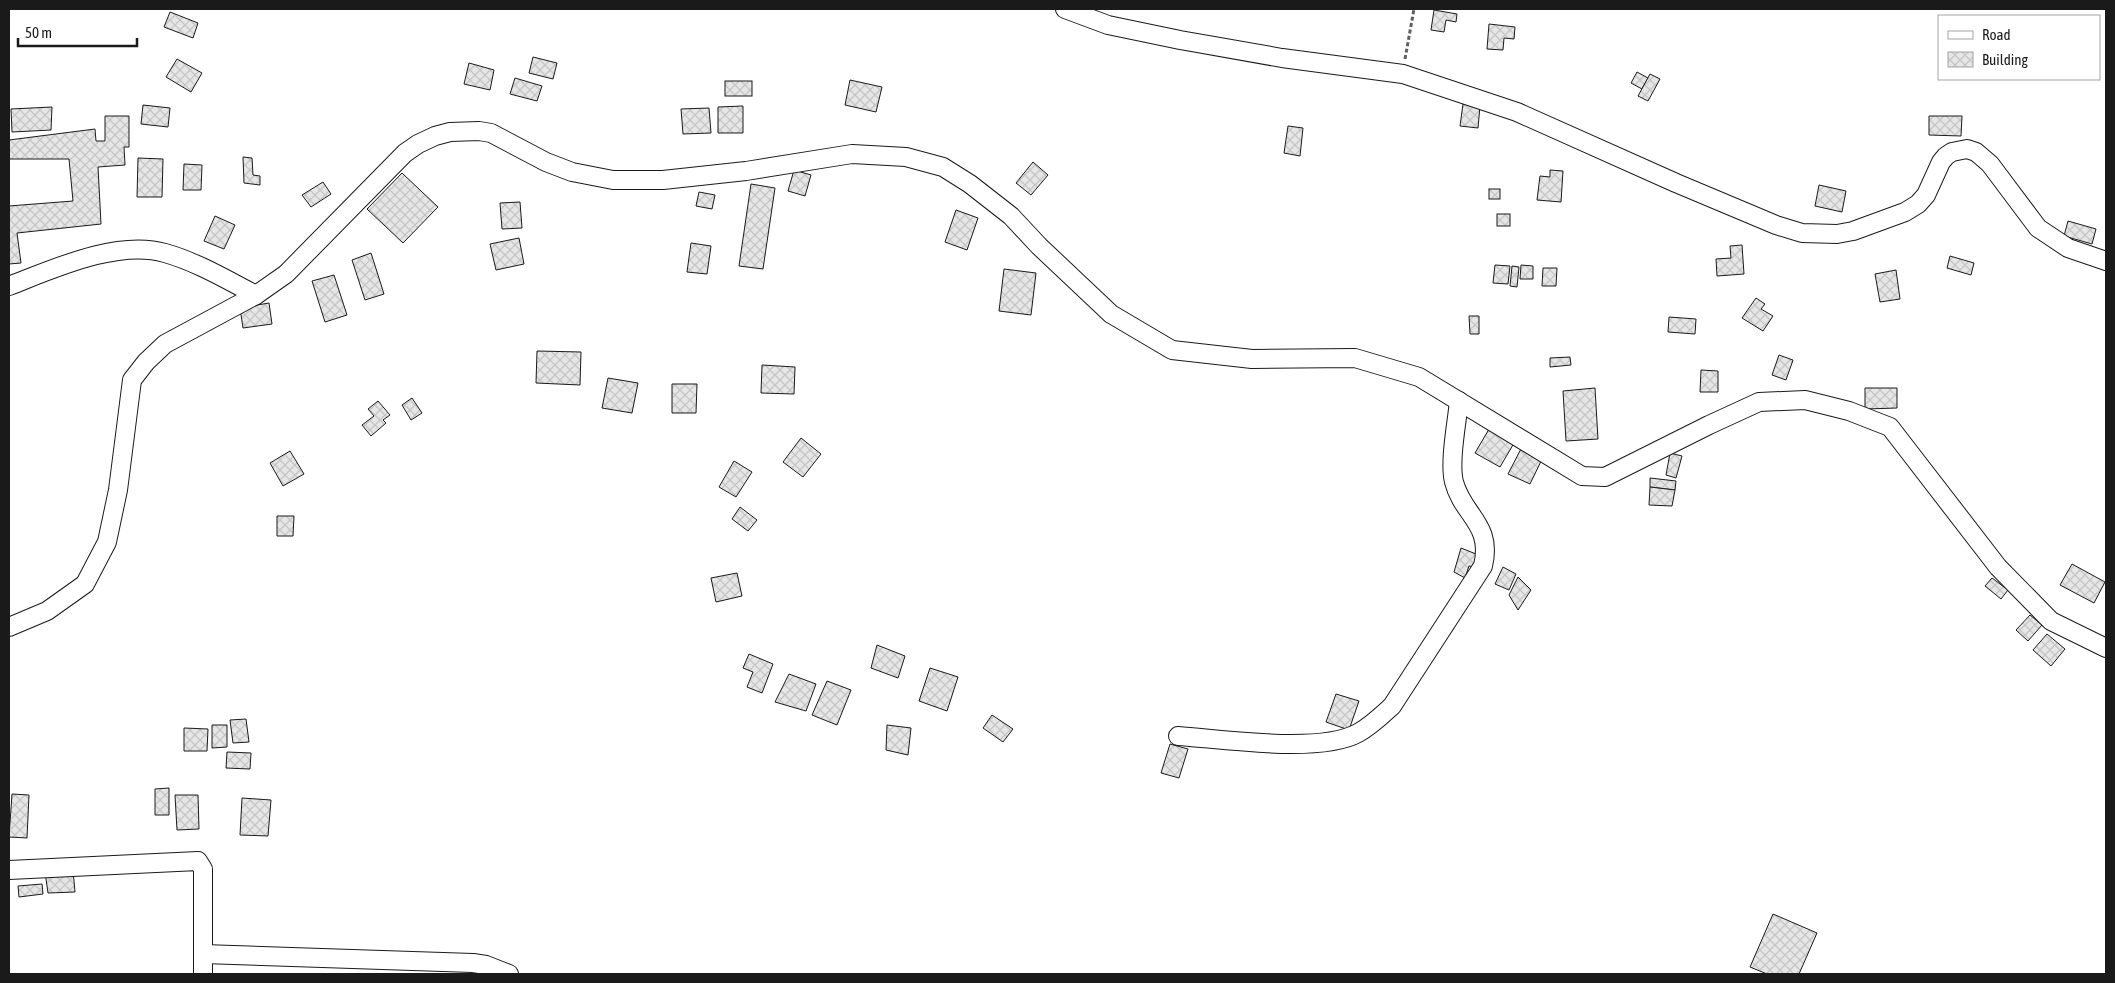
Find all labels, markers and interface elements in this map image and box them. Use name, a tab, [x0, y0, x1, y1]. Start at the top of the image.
scale bar	[18, 15, 136, 47]
legend	[1938, 15, 2100, 80]
text: 50 m	[25, 24, 52, 41]
text: Road	[1982, 26, 2011, 43]
text: Building	[1982, 51, 2028, 68]

